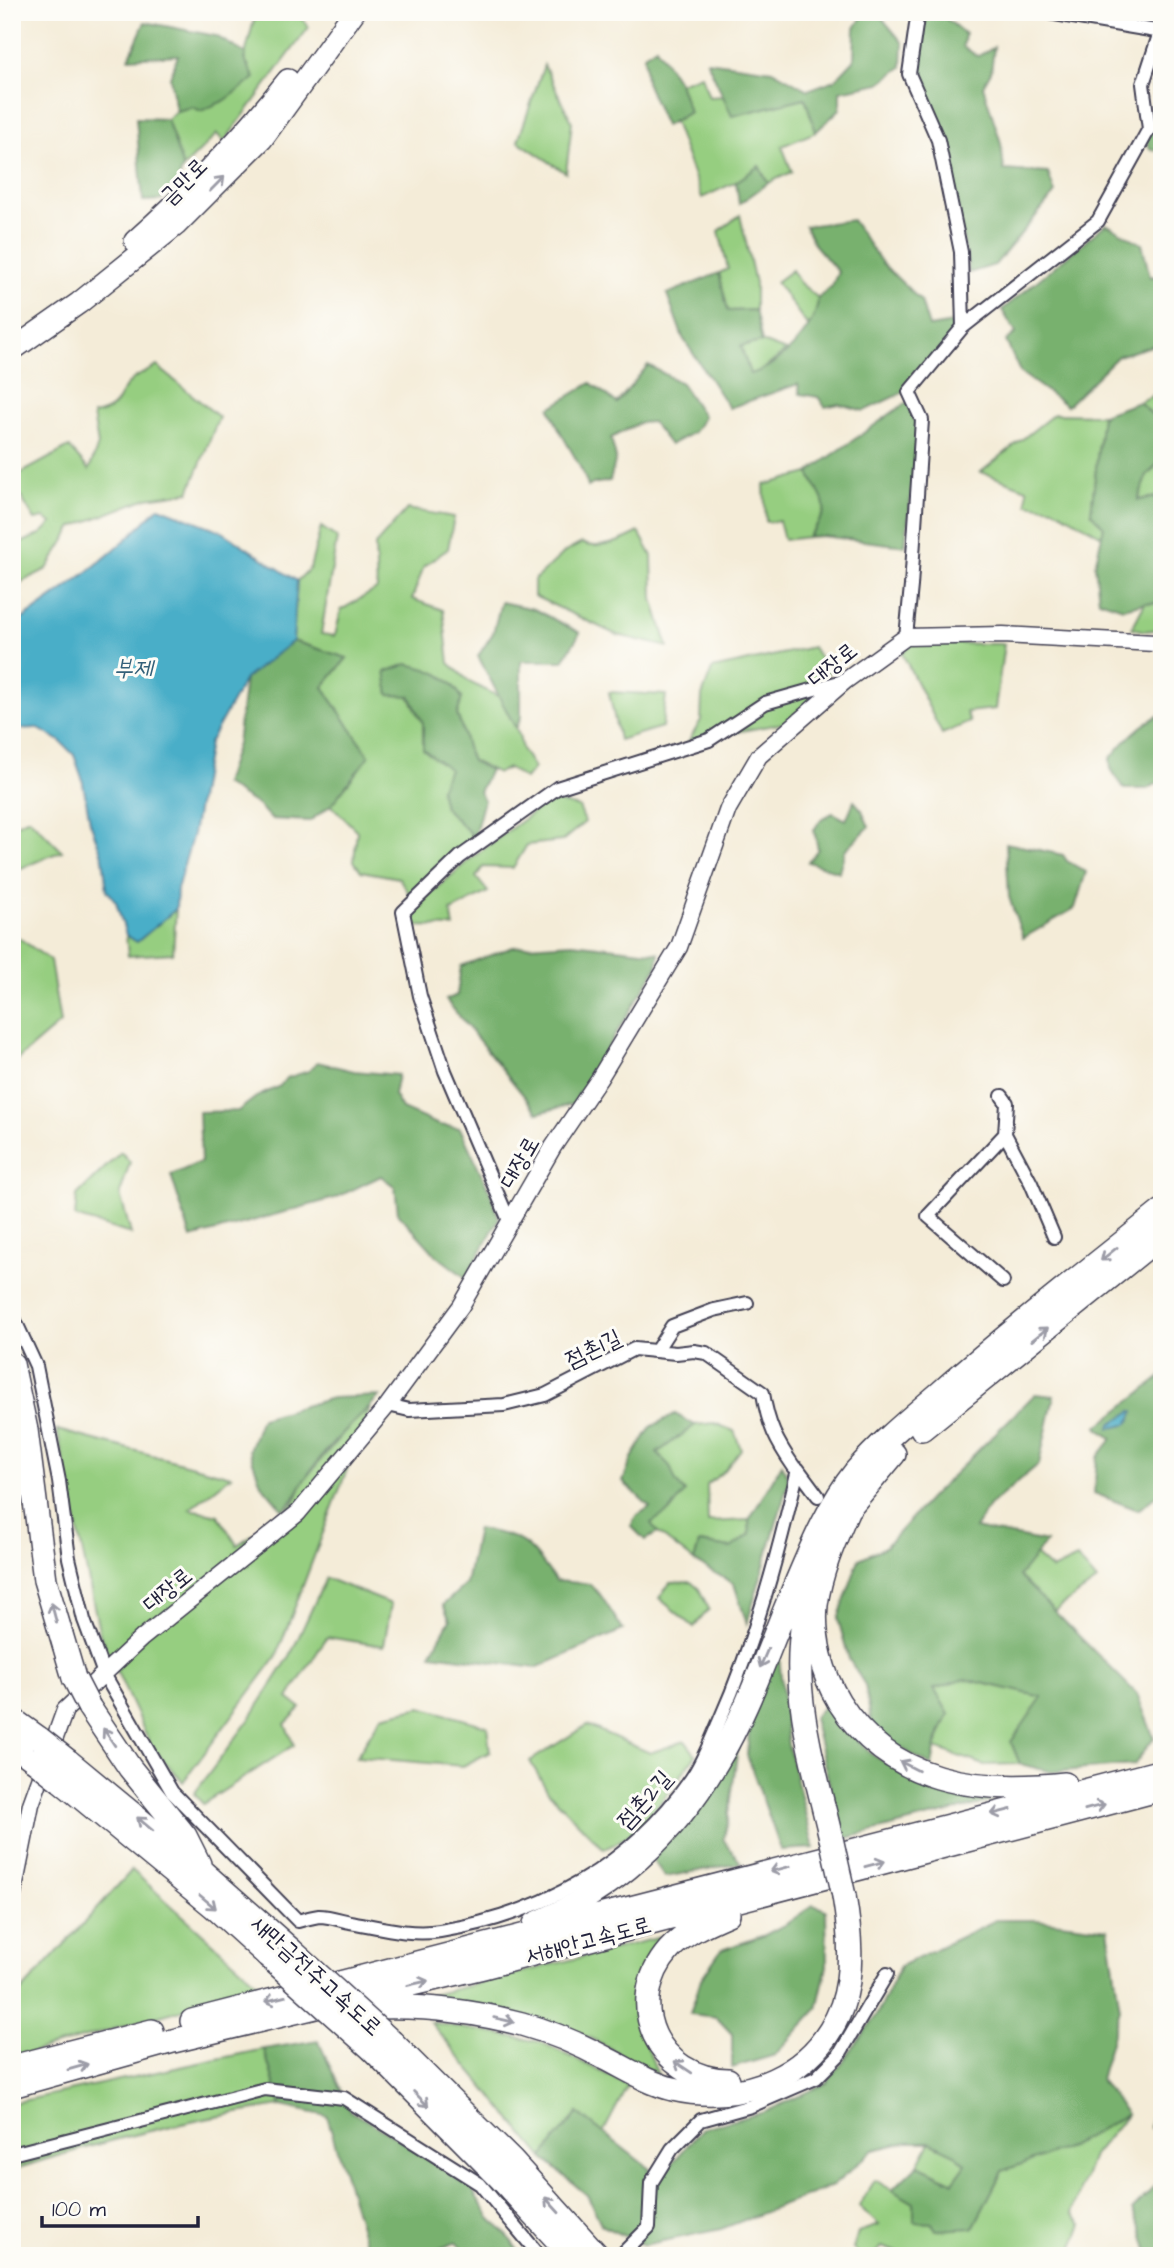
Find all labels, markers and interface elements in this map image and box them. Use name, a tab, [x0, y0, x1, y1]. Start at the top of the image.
street label: 금만로	[153, 151, 215, 213]
one-way arrow	[208, 175, 225, 192]
street label: 대장로	[801, 635, 864, 695]
water label: 부제	[114, 652, 156, 686]
street label: 대장로	[492, 1130, 548, 1195]
one-way arrow	[1100, 1246, 1118, 1262]
street label: 점촌1길	[560, 1322, 627, 1376]
one-way arrow	[1031, 1327, 1049, 1342]
street label: 대장로	[136, 1560, 199, 1620]
one-way arrow	[47, 1602, 60, 1624]
one-way arrow	[757, 1647, 770, 1669]
one-way arrow	[102, 1728, 116, 1748]
one-way arrow	[899, 1758, 920, 1772]
street label: 점촌2길	[610, 1763, 680, 1836]
one-way arrow	[1083, 1800, 1106, 1813]
one-way arrow	[990, 1806, 1012, 1819]
one-way arrow	[136, 1817, 154, 1832]
one-way arrow	[863, 1857, 886, 1870]
one-way arrow	[770, 1863, 792, 1876]
one-way arrow	[199, 1894, 217, 1910]
street label: 새만금전주고속도로	[244, 1908, 389, 2043]
street label: 서해안고속도로	[522, 1909, 655, 1973]
one-way arrow	[406, 1976, 428, 1989]
one-way arrow	[264, 1993, 287, 2006]
one-way arrow	[492, 2014, 515, 2028]
one-way arrow	[67, 2060, 89, 2073]
one-way arrow	[674, 2060, 693, 2075]
one-way arrow	[413, 2090, 430, 2107]
scale bar	[42, 2184, 198, 2228]
text: 100 m	[52, 2195, 107, 2224]
one-way arrow	[544, 2197, 561, 2214]

